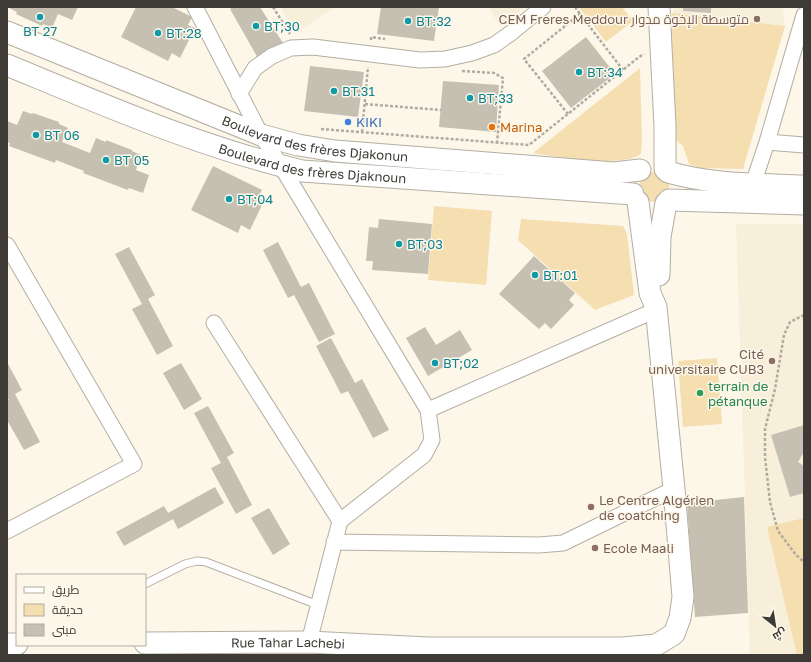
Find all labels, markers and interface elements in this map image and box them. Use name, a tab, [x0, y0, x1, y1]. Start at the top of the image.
place label: CEM Freres Meddour متوسطة الإخوة مدوار	[499, 11, 749, 28]
marker: BT 27	[35, 12, 45, 22]
place label: BT:32	[416, 13, 451, 29]
marker: CEM Freres Meddour متوسطة الإخوة مدوار	[752, 14, 762, 24]
marker: BT:32	[403, 16, 413, 26]
place label: BT;30	[264, 18, 300, 34]
marker: BT;30	[251, 21, 261, 31]
place label: BT 27	[23, 23, 57, 39]
place label: BT:28	[166, 25, 202, 41]
marker: BT:28	[153, 28, 163, 38]
place label: BT:34	[587, 64, 623, 80]
marker: BT:34	[574, 67, 584, 77]
place label: BT.31	[342, 83, 375, 99]
marker: BT.31	[329, 86, 339, 96]
place label: BT;33	[478, 90, 513, 106]
marker: BT;33	[465, 93, 475, 103]
street label: Boulevard des frères Djakonun	[220, 112, 409, 165]
place label: KIKI	[356, 114, 382, 130]
marker: KIKI	[343, 117, 353, 127]
place label: Marina	[500, 119, 542, 135]
marker: Marina	[487, 122, 497, 132]
place label: BT 06	[44, 127, 80, 143]
marker: BT 06	[31, 130, 41, 140]
street label: Boulevard des frères Djaknoun	[217, 140, 407, 186]
place label: BT 05	[114, 152, 149, 168]
marker: BT 05	[101, 155, 111, 165]
place label: BT;04	[237, 191, 273, 207]
marker: BT;04	[224, 194, 234, 204]
place label: BT;03	[407, 236, 443, 252]
marker: BT;03	[394, 239, 404, 249]
place label: BT:01	[543, 267, 578, 283]
marker: BT:01	[530, 270, 540, 280]
place label: Cité universitaire CUB3	[648, 346, 764, 377]
place label: BT;02	[443, 355, 479, 371]
marker: Cité universitaire CUB3	[767, 356, 777, 366]
marker: BT;02	[430, 358, 440, 368]
place label: terrain de pétanque	[708, 378, 768, 409]
marker: terrain de pétanque	[695, 388, 705, 398]
place label: Le Centre Algérien de coatching	[599, 492, 714, 523]
marker: Le Centre Algérien de coatching	[586, 502, 596, 512]
place label: Ecole Maali	[603, 540, 674, 556]
marker: Ecole Maali	[590, 543, 600, 553]
legend	[16, 574, 146, 646]
text: طريق	[52, 582, 80, 597]
text: حديقة	[52, 602, 83, 617]
north arrow	[755, 606, 795, 646]
text: مبنى	[52, 622, 77, 637]
text: ش	[770, 625, 790, 644]
street label: Rue Tahar Lachebi	[231, 634, 345, 652]

